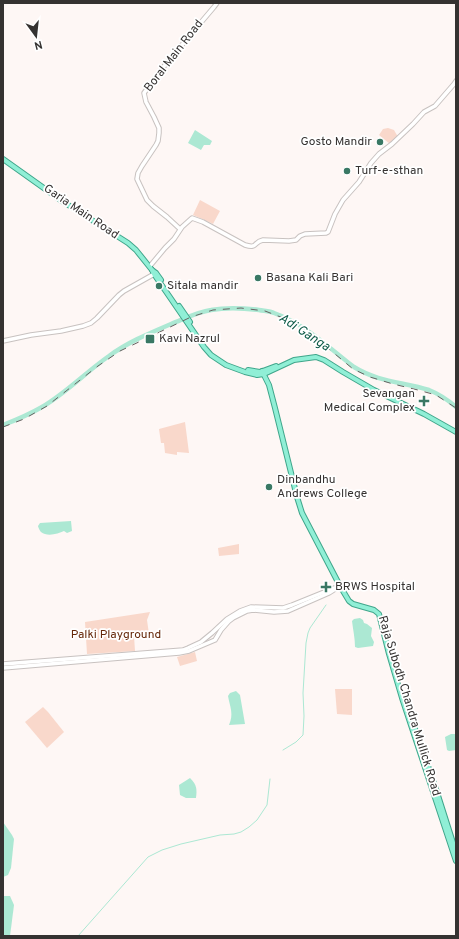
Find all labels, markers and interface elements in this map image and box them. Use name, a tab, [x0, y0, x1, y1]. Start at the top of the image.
north arrow	[16, 16, 56, 56]
street label: Boral Main Road	[141, 17, 207, 95]
text: N	[33, 37, 44, 52]
place label: Gosto Mandir	[301, 134, 372, 150]
marker: Gosto Mandir	[375, 137, 385, 147]
place label: Turf-e-sthan	[355, 163, 423, 179]
marker: Turf-e-sthan	[342, 166, 352, 176]
street label: Garia Main Road	[40, 181, 122, 243]
place label: Basana Kali Bari	[266, 270, 353, 286]
marker: Basana Kali Bari	[253, 273, 263, 283]
place label: Sitala mandir	[167, 278, 239, 294]
marker: Sitala mandir	[154, 281, 164, 291]
water label: Adi Ganga	[275, 311, 333, 356]
place label: Kavi Nazrul	[159, 331, 220, 347]
marker: Kavi Nazrul	[144, 333, 156, 345]
place label: Sevangan Medical Complex	[324, 386, 415, 416]
marker: Sevangan Medical Complex	[418, 395, 430, 407]
place label: Dinbandhu Andrews College	[277, 472, 367, 502]
marker: Dinbandhu Andrews College	[264, 482, 274, 492]
place label: BRWS Hospital	[335, 579, 415, 595]
marker: BRWS Hospital	[320, 581, 332, 593]
street label: Raja Subodh Chandra Mullick Road	[374, 614, 444, 798]
park label: Palki Playground	[71, 627, 161, 643]

